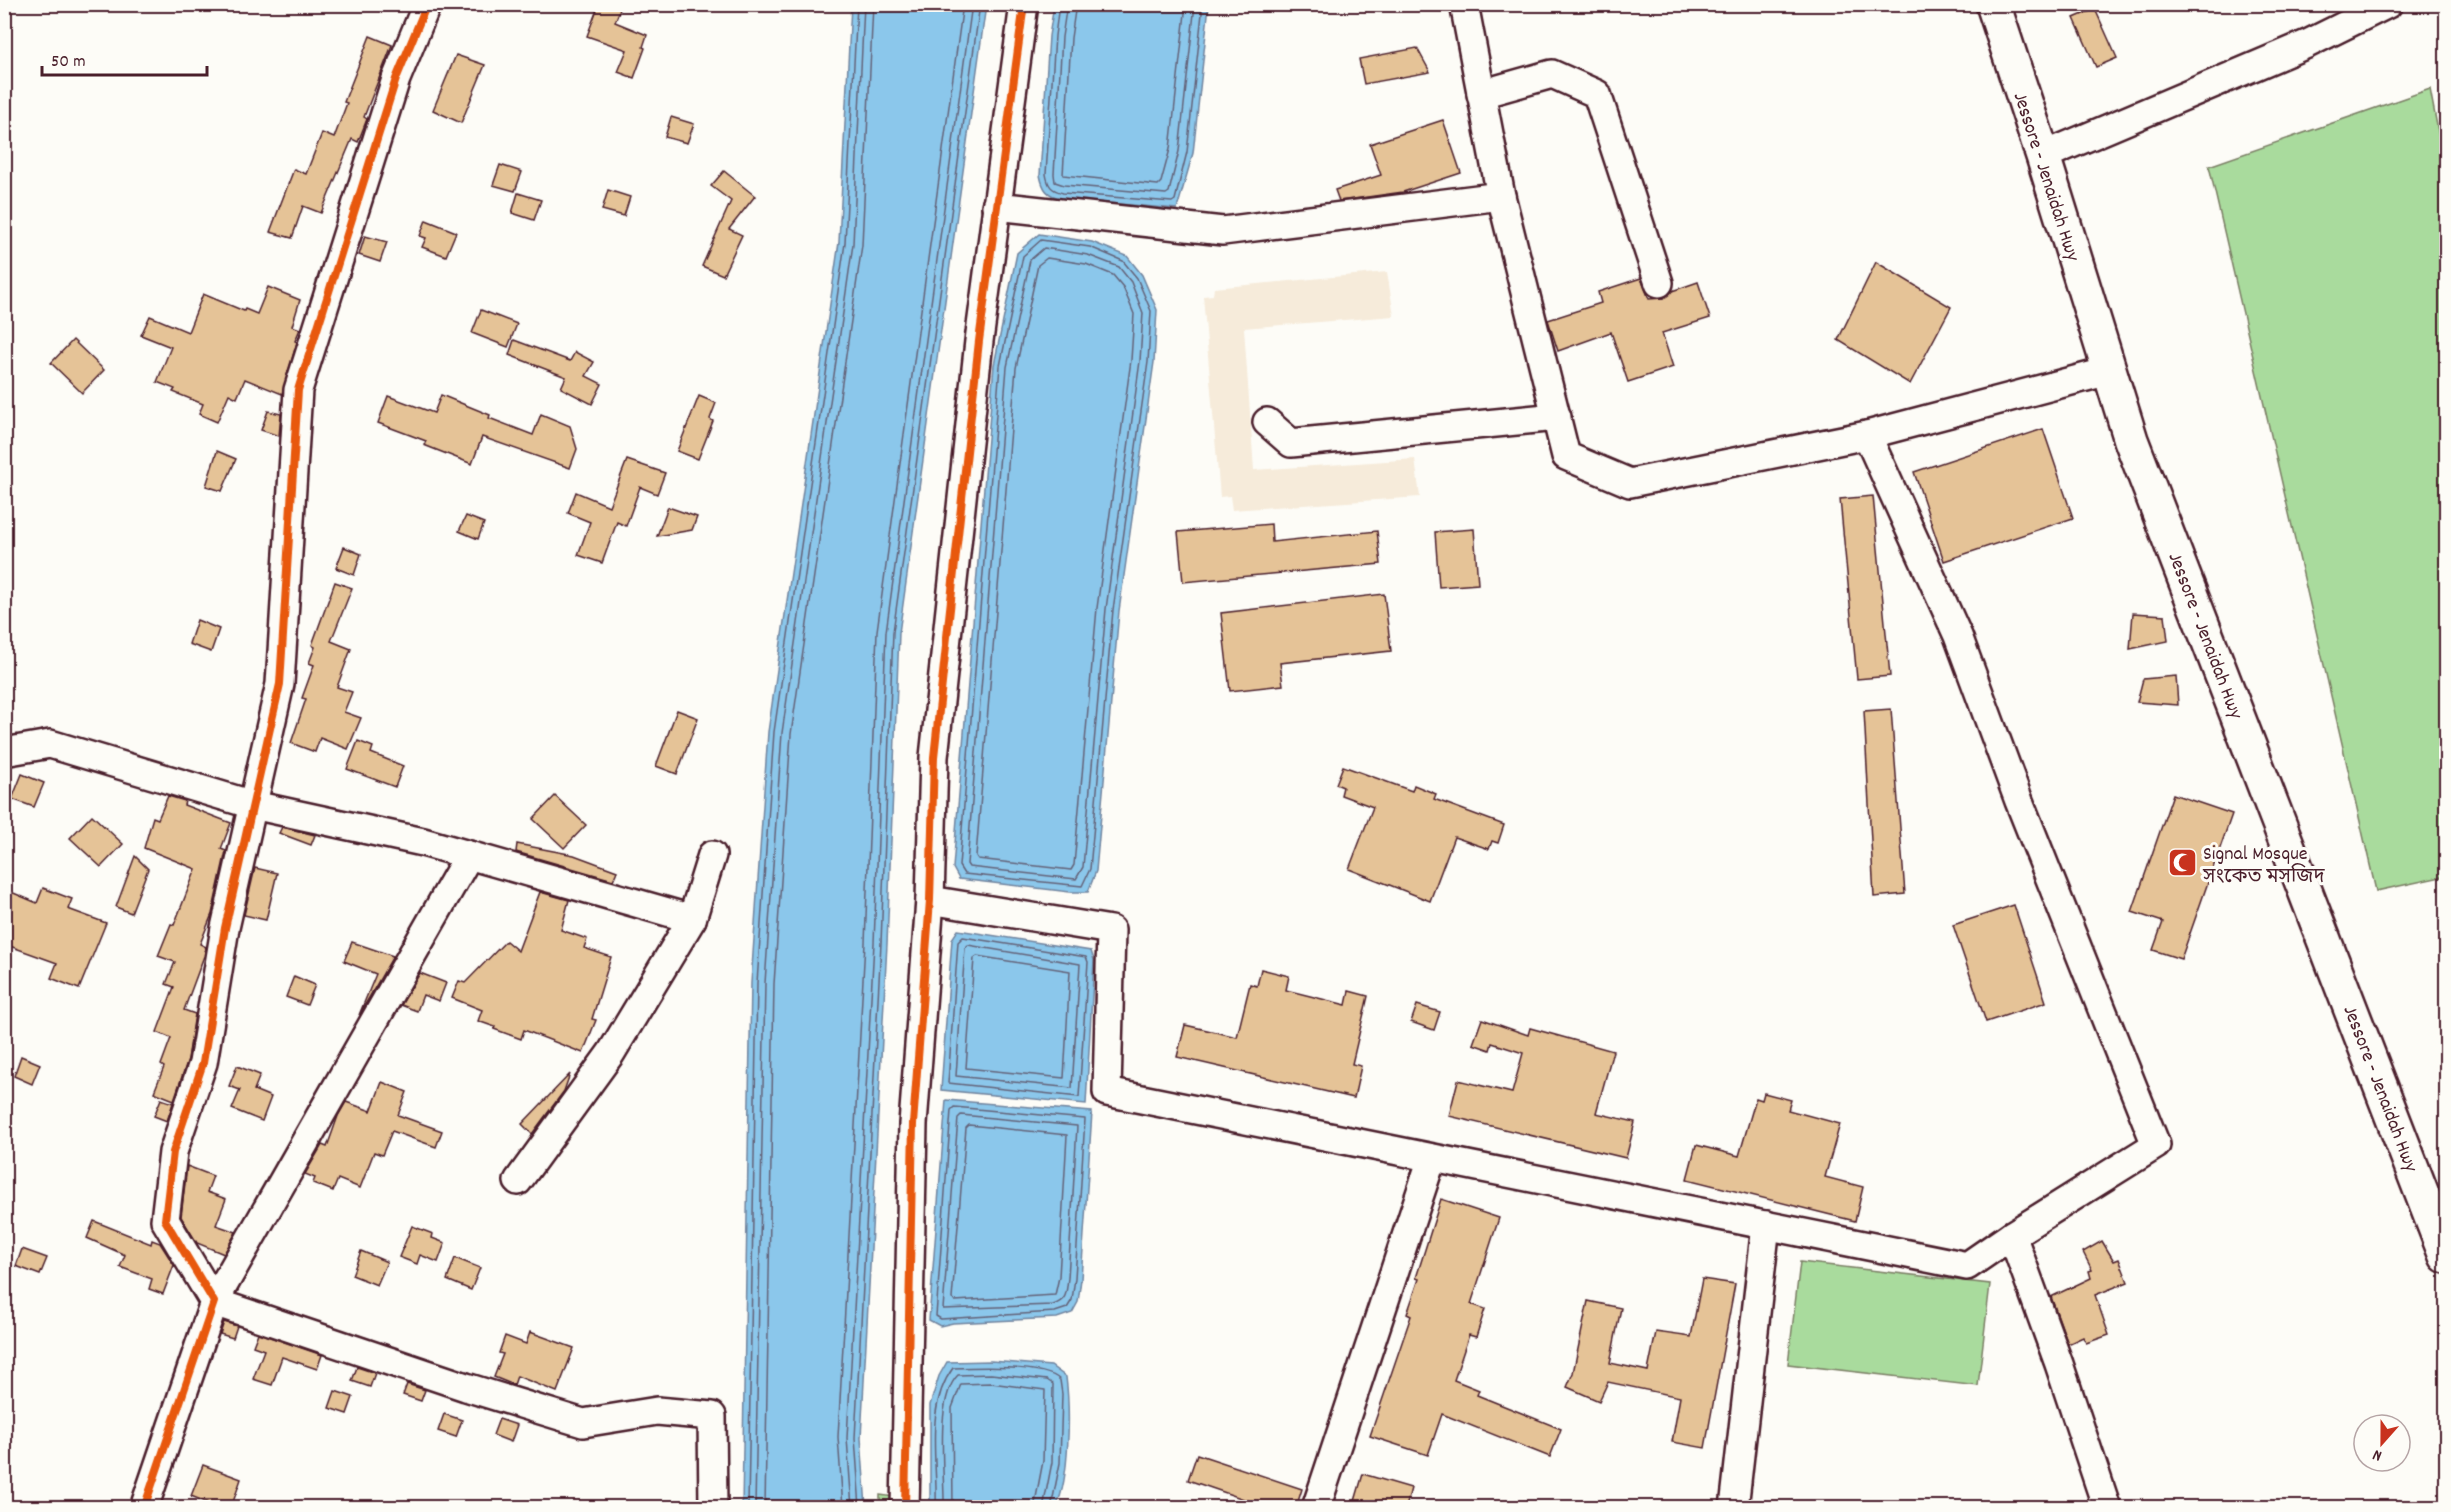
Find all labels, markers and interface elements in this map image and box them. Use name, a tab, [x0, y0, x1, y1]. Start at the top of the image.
scale bar	[42, 39, 207, 77]
text: 50 m	[51, 50, 86, 75]
street label: Jessore - Jenaidah Hwy	[2005, 89, 2086, 266]
street label: Jessore - Jenaidah Hwy	[2160, 549, 2249, 724]
place label: Signal Mosque সংকেত মসজিদ	[2202, 841, 2326, 892]
mosque icon: Signal Mosque সংকেত মসজিদ	[2166, 847, 2198, 879]
street label: Jessore - Jenaidah Hwy	[2335, 1002, 2424, 1177]
north arrow	[2352, 1413, 2412, 1473]
text: N	[2370, 1442, 2385, 1467]

